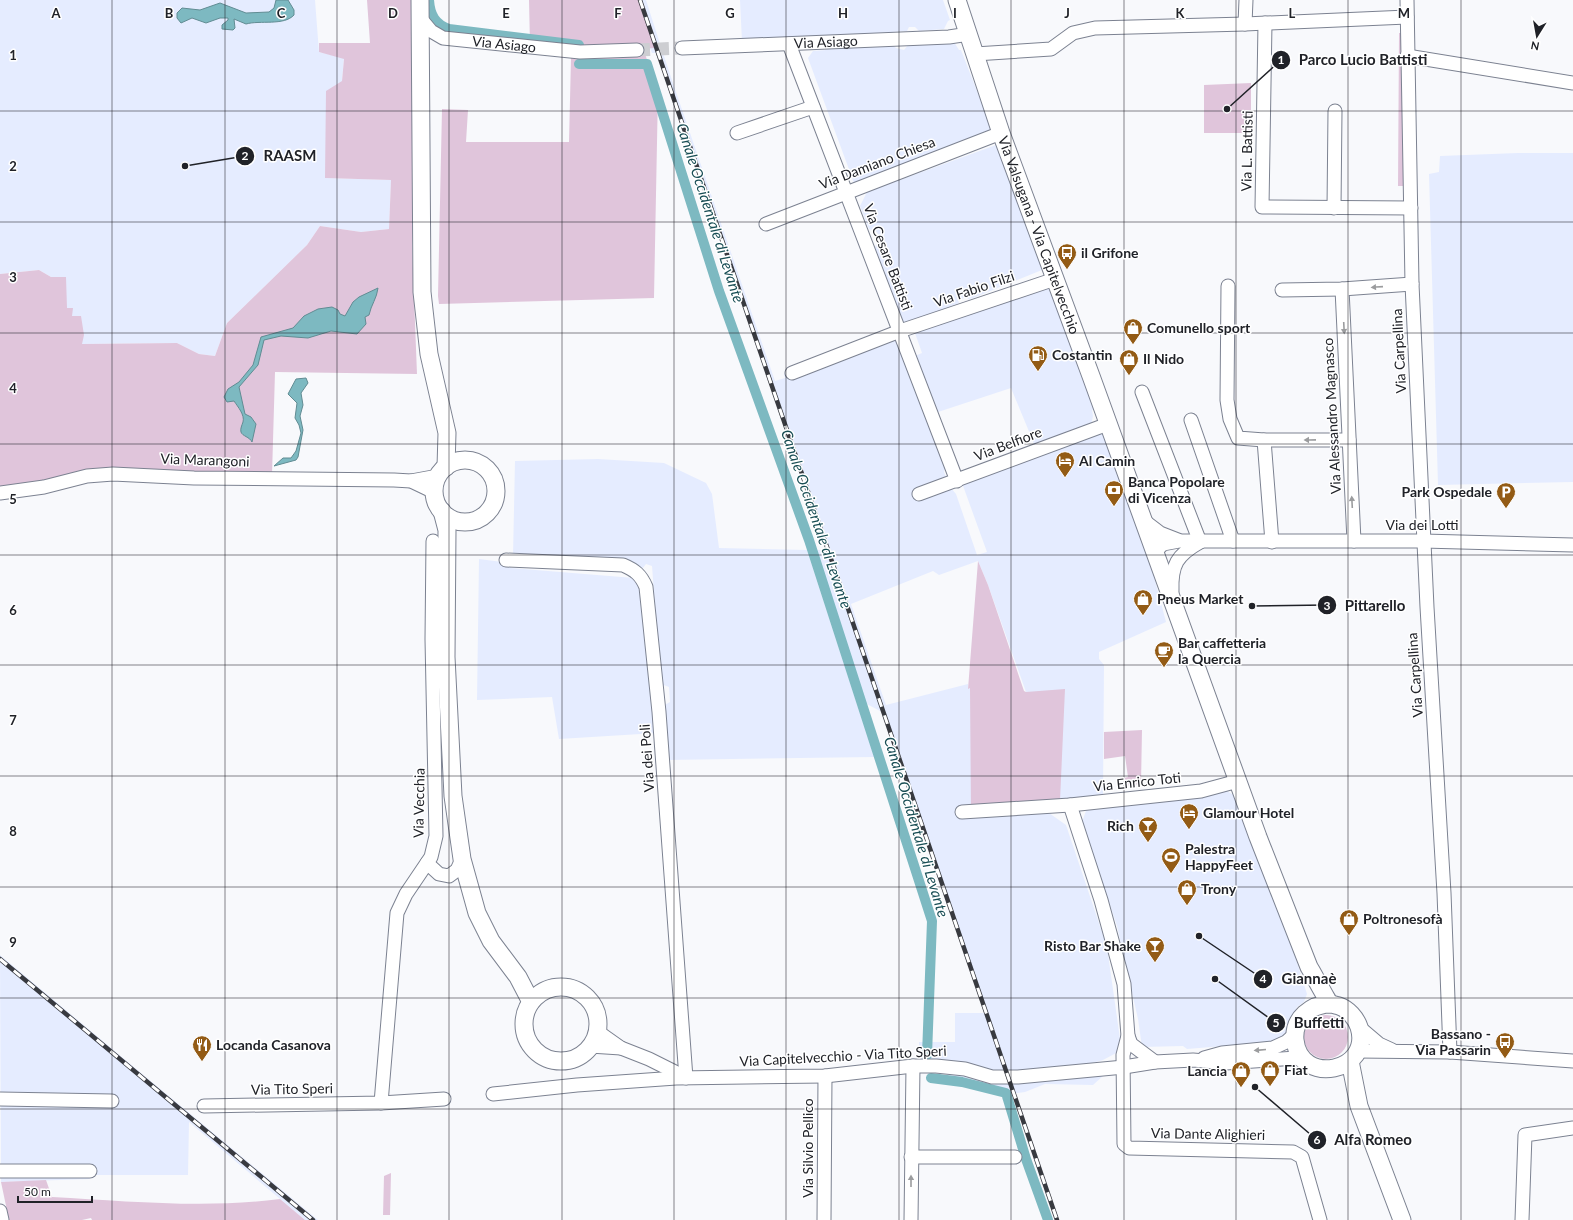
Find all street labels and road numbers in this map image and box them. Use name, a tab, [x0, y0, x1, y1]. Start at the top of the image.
street label: Via Asiago	[472, 32, 537, 55]
street label: Via Asiago	[794, 32, 858, 51]
street label: Via L. Battisti	[1237, 110, 1256, 192]
street label: Via Damiano Chiesa	[816, 133, 937, 192]
street label: Via Valsugana - Via Capitelvecchio	[995, 134, 1084, 336]
street label: Via Cesare Battisti	[860, 201, 917, 312]
street label: Via Fabio Filzi	[931, 267, 1016, 310]
street label: Via Carpellina	[1388, 308, 1409, 394]
street label: Via Alessandro Magnasco	[1319, 337, 1344, 495]
street label: Via Belfiore	[972, 423, 1044, 464]
street label: Via Marangoni	[160, 449, 250, 470]
street label: Via dei Lotti	[1385, 516, 1459, 533]
street label: Via Carpellina	[1403, 632, 1426, 718]
street label: Via dei Poli	[636, 723, 657, 793]
street label: Via Vecchia	[409, 768, 428, 838]
street label: Via Enrico Toti	[1092, 768, 1182, 795]
street label: Via Capitelvecchio - Via Tito Speri	[739, 1042, 947, 1069]
street label: Via Tito Speri	[251, 1079, 333, 1098]
street label: Via Silvio Pellico	[799, 1098, 816, 1198]
street label: Via Dante Alighieri	[1151, 1124, 1265, 1143]

